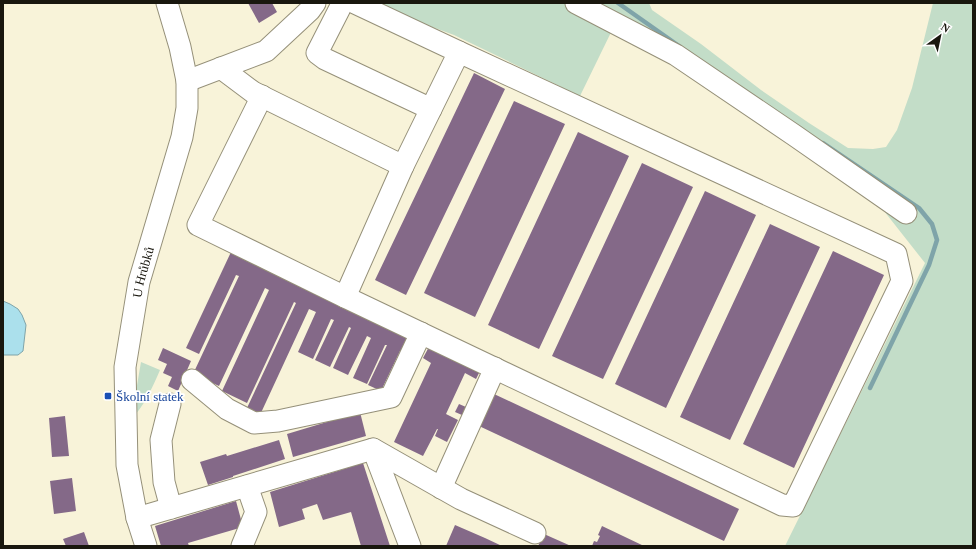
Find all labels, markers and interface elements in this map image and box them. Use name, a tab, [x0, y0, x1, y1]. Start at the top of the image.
north arrow	[920, 16, 960, 56]
text: N	[939, 20, 952, 35]
street label: U Hrůbků	[130, 244, 157, 299]
place label: Školní statek	[116, 389, 184, 404]
marker: Školní statek	[103, 391, 113, 401]

